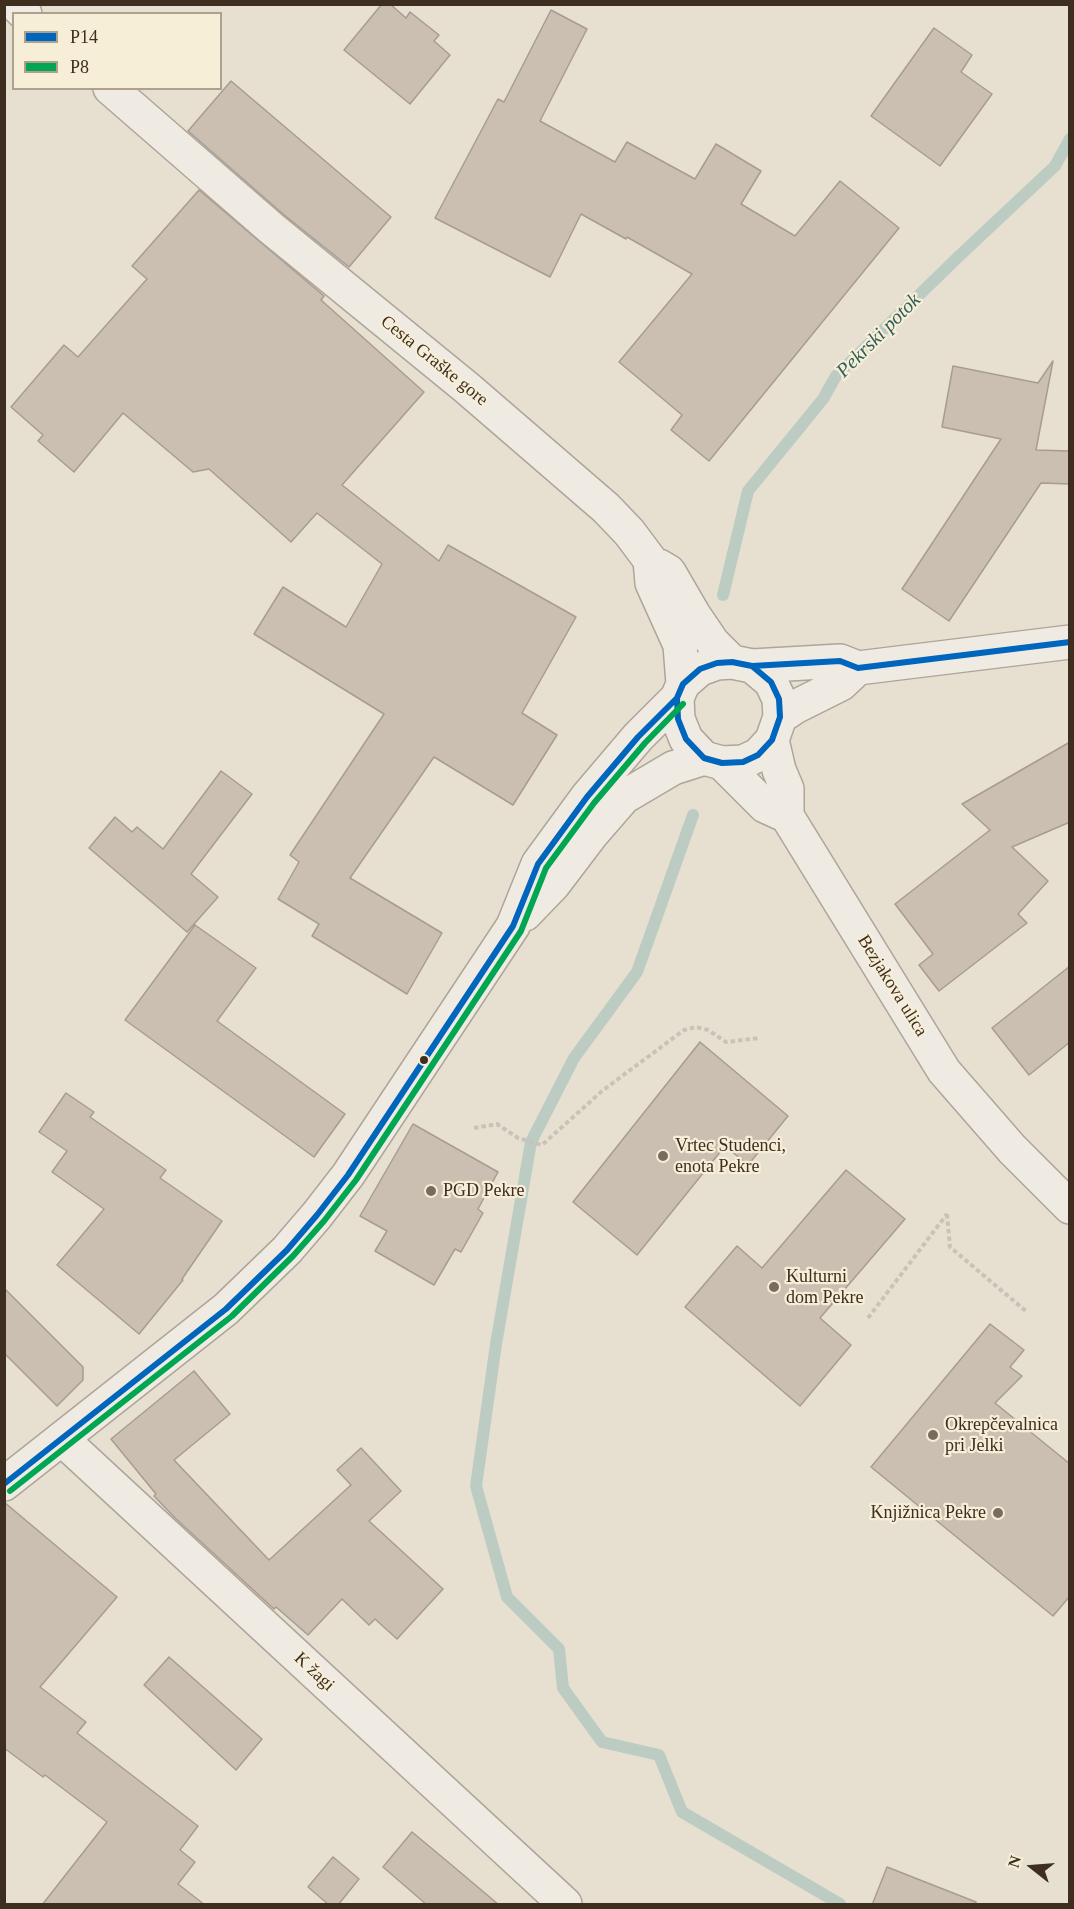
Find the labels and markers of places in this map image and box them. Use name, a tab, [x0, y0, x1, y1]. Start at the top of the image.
unlabelled marker	[418, 1054, 430, 1066]
place label: Vrtec Studenci, enota Pekre	[675, 1135, 786, 1178]
marker: Vrtec Studenci, enota Pekre	[656, 1149, 670, 1163]
place label: PGD Pekre	[443, 1180, 524, 1202]
marker: PGD Pekre	[424, 1184, 438, 1198]
place label: Kulturni dom Pekre	[786, 1266, 863, 1308]
marker: Kulturni dom Pekre	[767, 1280, 781, 1294]
place label: Okrepčevalnica pri Jelki	[945, 1414, 1058, 1456]
marker: Okrepčevalnica pri Jelki	[926, 1428, 940, 1442]
place label: Knjižnica Pekre	[871, 1502, 986, 1524]
marker: Knjižnica Pekre	[991, 1506, 1005, 1520]

